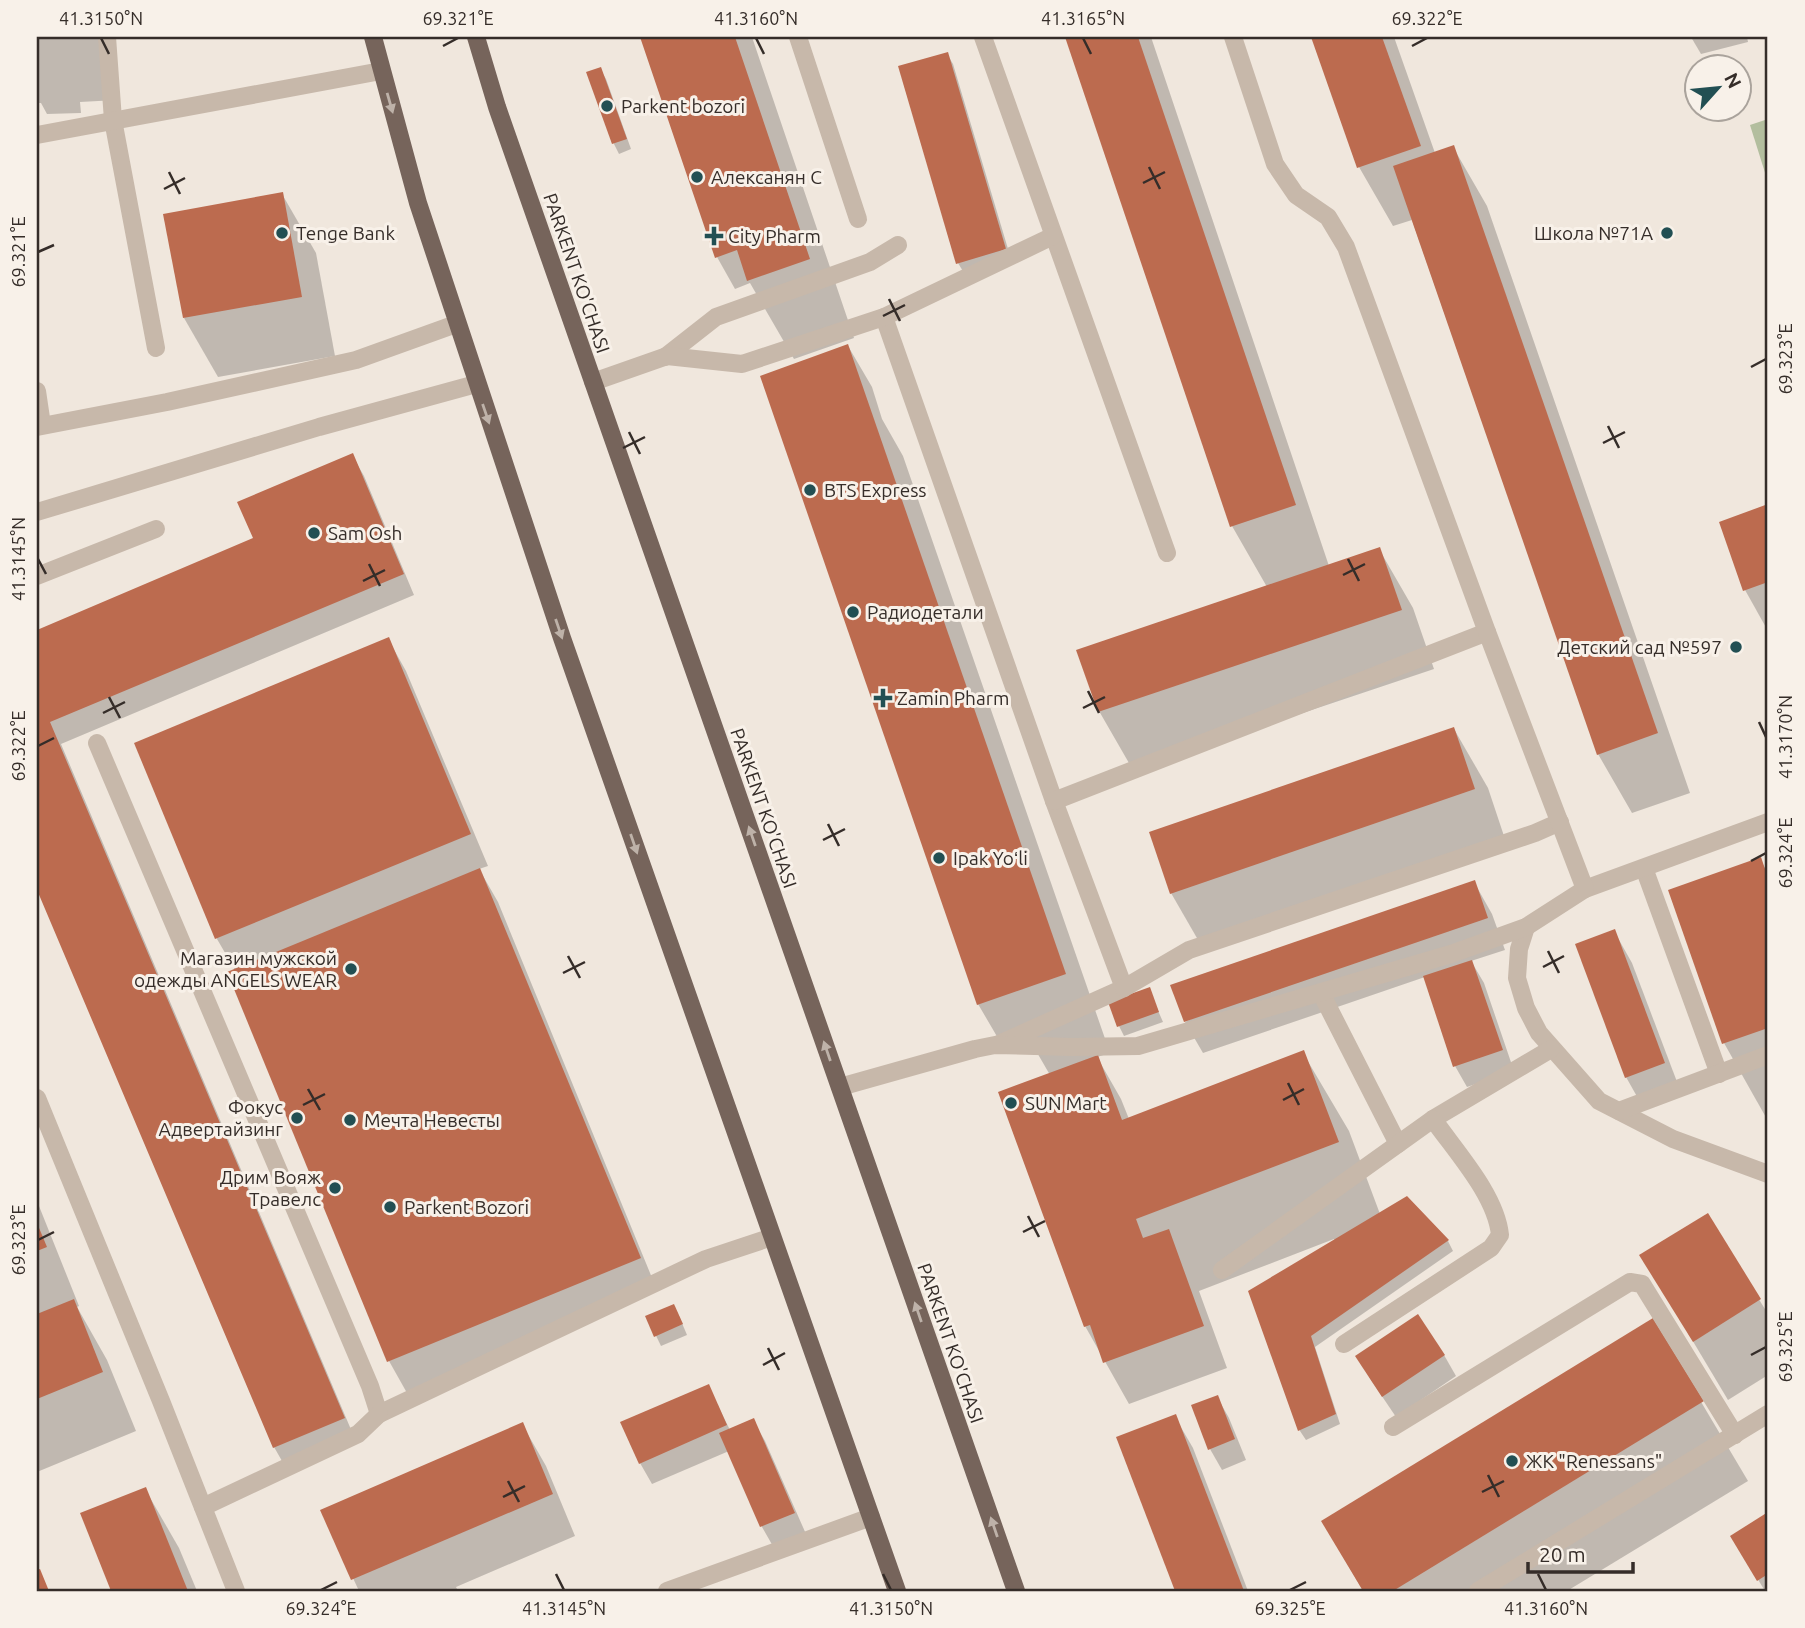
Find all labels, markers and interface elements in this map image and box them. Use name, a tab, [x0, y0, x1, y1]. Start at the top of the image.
text: 41.3150°N	[59, 8, 143, 28]
text: 69.321°E	[422, 8, 494, 28]
text: 41.3160°N	[714, 8, 798, 28]
text: 41.3165°N	[1041, 8, 1125, 28]
text: 69.322°E	[1391, 8, 1463, 28]
north arrow	[1682, 52, 1752, 122]
text: N	[1720, 69, 1746, 92]
one-way arrow	[385, 93, 395, 114]
place label: Parkent bozori	[621, 95, 745, 117]
marker: Parkent bozori	[599, 98, 615, 114]
place label: Алексанян С	[711, 166, 822, 188]
marker: Алексанян С	[689, 169, 705, 185]
street label: PARKENT KO'CHASI	[539, 190, 615, 356]
text: 69.321°E	[8, 216, 28, 288]
place label: Tenge Bank	[296, 222, 395, 244]
place label: Школа №71А	[1534, 222, 1654, 244]
marker: Tenge Bank	[274, 225, 290, 241]
place label: City Pharm	[728, 225, 821, 247]
marker: Школа №71А	[1659, 225, 1675, 241]
marker: City Pharm	[706, 228, 722, 244]
text: 69.323°E	[1775, 323, 1795, 395]
one-way arrow	[481, 403, 492, 424]
place label: BTS Express	[824, 479, 927, 501]
marker: BTS Express	[802, 482, 818, 498]
text: 41.3145°N	[8, 517, 28, 601]
place label: Sam Osh	[328, 522, 402, 544]
marker: Sam Osh	[306, 525, 322, 541]
place label: Радиодетали	[867, 601, 984, 623]
marker: Радиодетали	[845, 604, 861, 620]
one-way arrow	[554, 619, 565, 640]
place label: Детский сад №597	[1557, 636, 1722, 658]
marker: Детский сад №597	[1728, 639, 1744, 655]
place label: Zamin Pharm	[897, 687, 1009, 709]
marker: Zamin Pharm	[875, 690, 891, 706]
text: 41.3170°N	[1775, 695, 1795, 779]
text: 69.322°E	[8, 710, 28, 782]
street label: PARKENT KO'CHASI	[726, 725, 802, 891]
text: 69.324°E	[1775, 817, 1795, 889]
one-way arrow	[746, 826, 757, 847]
one-way arrow	[629, 834, 640, 855]
place label: Ipak Yoʻli	[953, 847, 1028, 869]
marker: Ipak Yoʻli	[931, 850, 947, 866]
place label: Магазин мужской одежды ANGELS WEAR	[134, 947, 337, 991]
marker: Магазин мужской одежды ANGELS WEAR	[343, 961, 359, 977]
one-way arrow	[821, 1041, 832, 1062]
place label: SUN Mart	[1025, 1092, 1107, 1114]
marker: SUN Mart	[1003, 1095, 1019, 1111]
place label: Фокус Адвертайзинг	[158, 1096, 283, 1140]
place label: Мечта Невесты	[364, 1109, 500, 1131]
marker: Фокус Адвертайзинг	[289, 1110, 305, 1126]
marker: Мечта Невесты	[342, 1112, 358, 1128]
place label: Дрим Вояж Травелс	[220, 1166, 321, 1210]
marker: Дрим Вояж Травелс	[327, 1180, 343, 1196]
place label: Parkent Bozori	[404, 1196, 529, 1218]
marker: Parkent Bozori	[382, 1199, 398, 1215]
text: 69.323°E	[8, 1204, 28, 1276]
street label: PARKENT KO'CHASI	[913, 1260, 989, 1426]
one-way arrow	[913, 1302, 924, 1323]
text: 69.325°E	[1775, 1311, 1795, 1383]
place label: ЖК "Renessans"	[1526, 1450, 1662, 1472]
marker: ЖК "Renessans"	[1504, 1453, 1520, 1469]
one-way arrow	[988, 1516, 999, 1537]
scale bar	[1528, 1530, 1633, 1574]
text: 20 m	[1539, 1542, 1586, 1566]
text: 69.324°E	[285, 1598, 357, 1618]
text: 41.3145°N	[522, 1598, 606, 1618]
text: 41.3150°N	[849, 1598, 933, 1618]
text: 69.325°E	[1254, 1598, 1326, 1618]
text: 41.3160°N	[1504, 1598, 1588, 1618]

